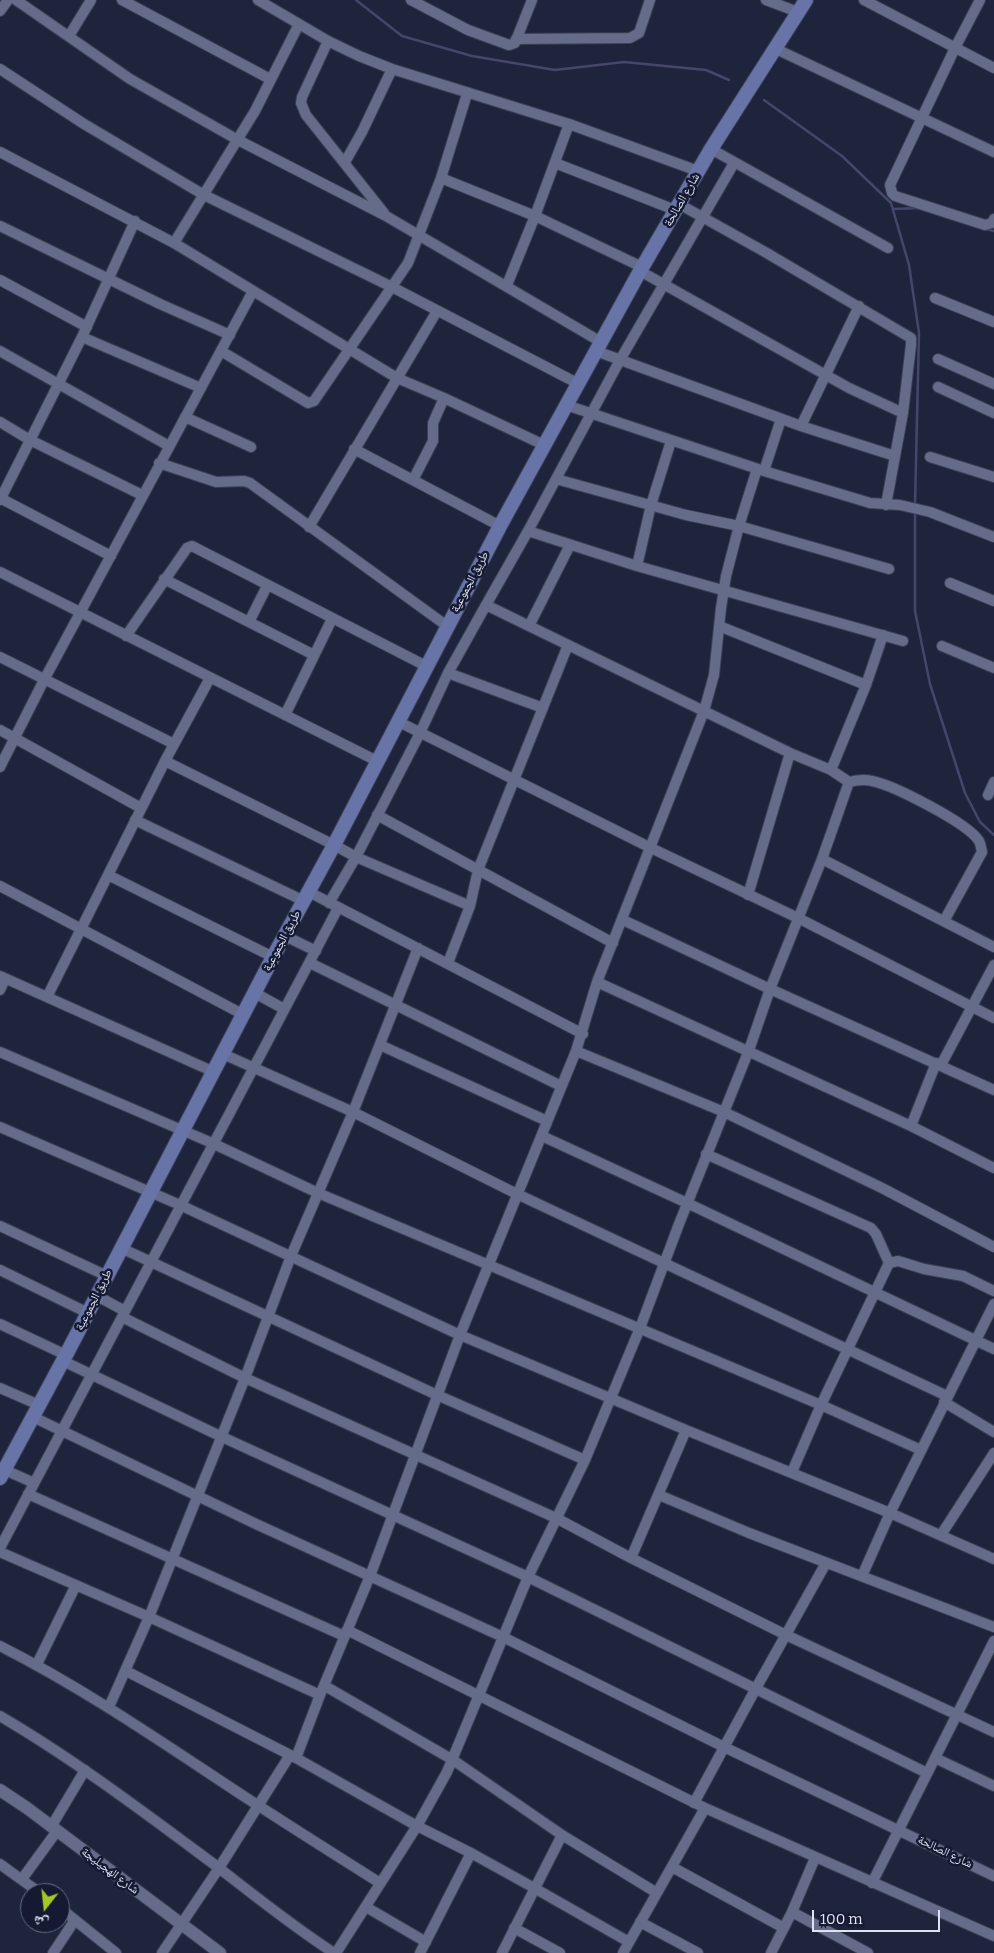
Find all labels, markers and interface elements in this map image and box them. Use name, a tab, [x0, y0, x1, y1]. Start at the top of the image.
street label: شارع الصالحة	[661, 171, 703, 229]
street label: طريق الجموعية	[448, 549, 492, 615]
street label: طريق الجموعية	[260, 908, 304, 974]
street label: طريق الجموعية	[72, 1267, 116, 1333]
street label: شارع الصالحة	[915, 1833, 975, 1871]
street label: شارع الهجيليجة	[78, 1845, 142, 1897]
north arrow	[20, 1883, 70, 1933]
scale bar	[814, 1900, 942, 1932]
text: 100 m	[820, 1910, 863, 1928]
text: ش	[32, 1912, 50, 1932]

